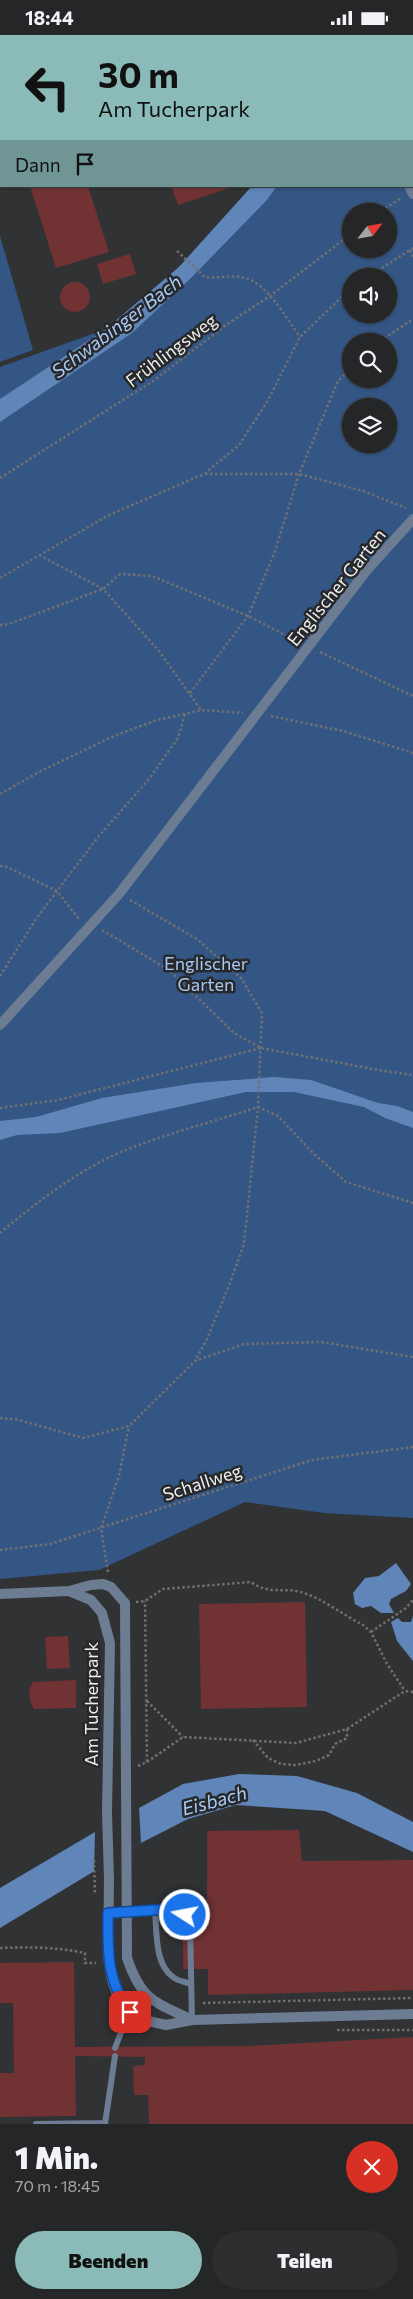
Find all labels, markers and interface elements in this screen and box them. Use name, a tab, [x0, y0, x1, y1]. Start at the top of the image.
text: 18:44	[25, 6, 74, 29]
text: 30 m	[98, 52, 179, 95]
icon: left	[15, 55, 80, 120]
text: Am Tucherpark	[98, 95, 250, 122]
icon: arrive	[71, 150, 99, 178]
text: Dann	[15, 153, 61, 176]
north arrow	[342, 203, 398, 257]
map controls	[342, 203, 397, 453]
button: sound	[342, 268, 397, 323]
water label: Schwabinger Bach	[46, 270, 186, 382]
street label: Frühlingsweg	[121, 309, 221, 391]
button: search	[342, 333, 397, 388]
button: layers	[342, 398, 397, 453]
street label: Englischer Garten	[282, 524, 390, 650]
park label: Englischer Garten	[164, 952, 248, 995]
street label: Schallweg	[160, 1459, 244, 1505]
street label: Am Tucherpark	[80, 1641, 102, 1766]
water label: Eisbach	[179, 1780, 249, 1820]
position arrow	[158, 1888, 210, 1940]
pin	[109, 1991, 151, 2033]
icon: arrive	[116, 1998, 144, 2026]
text: 1 Min.	[15, 2138, 98, 2175]
button: close	[346, 2141, 398, 2193]
text: 70 m · 18:45	[15, 2176, 100, 2195]
button: Beenden	[15, 2231, 202, 2289]
button: Teilen	[212, 2231, 398, 2289]

